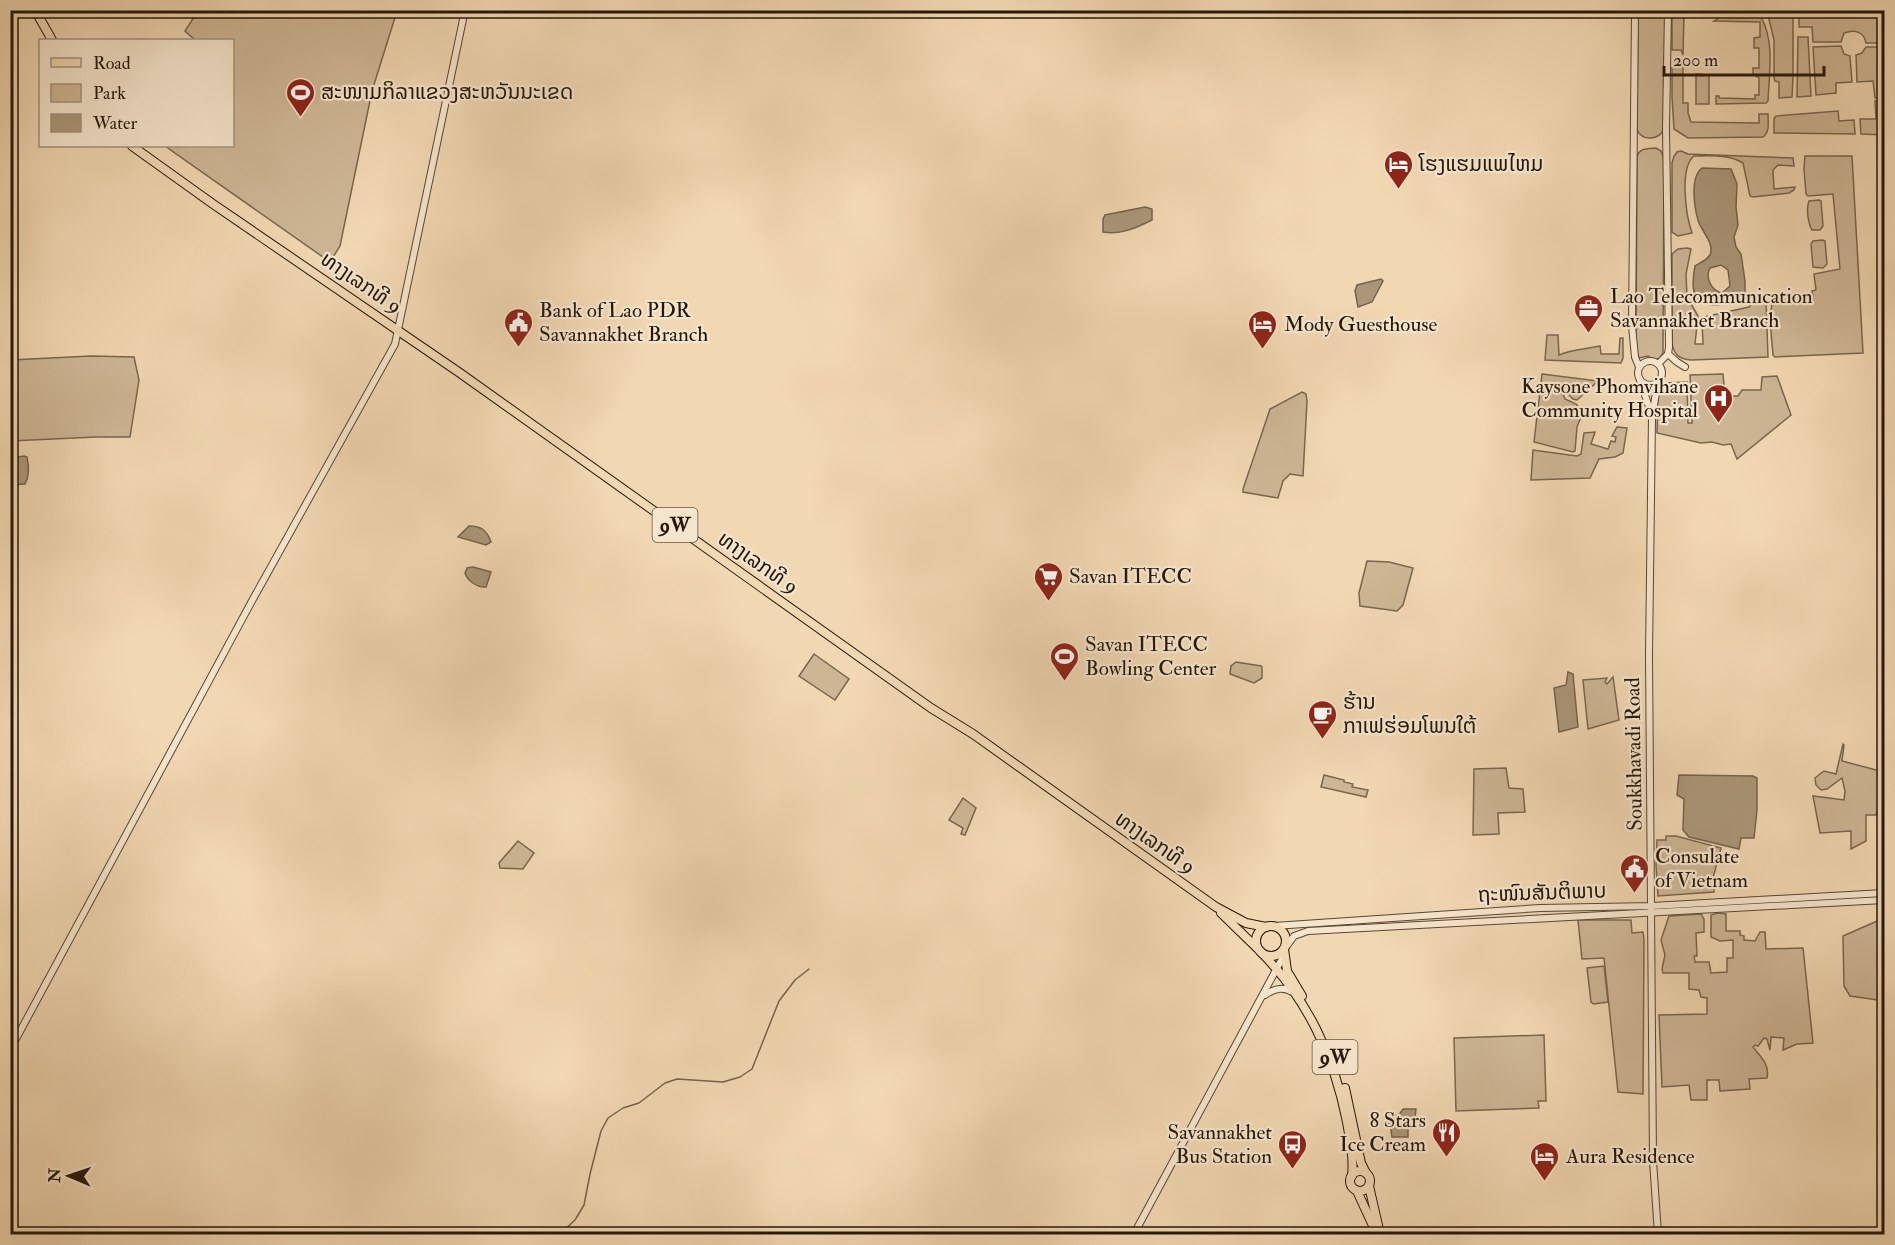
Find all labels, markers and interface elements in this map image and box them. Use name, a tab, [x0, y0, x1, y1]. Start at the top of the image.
legend	[39, 39, 234, 147]
scale bar	[1664, 39, 1824, 77]
text: 200 m	[1673, 49, 1718, 72]
text: Road	[93, 52, 131, 75]
sports icon: ສະໜາມກິລາແຂວງສະຫວັນນະເຂດ	[284, 76, 316, 118]
place label: ສະໜາມກິລາແຂວງສະຫວັນນະເຂດ	[321, 79, 573, 106]
text: Park	[93, 82, 126, 105]
text: Water	[92, 112, 137, 135]
hotel icon: ໂຮງແຮມແພໄຫມ	[1382, 148, 1414, 190]
place label: ໂຮງແຮມແພໄຫມ	[1418, 151, 1543, 178]
street label: ທາງເລກທີ 9	[315, 246, 407, 320]
place label: Lao Telecommunication Savannakhet Branch	[1610, 283, 1813, 334]
office icon: Lao Telecommunication Savannakhet Branch	[1573, 292, 1605, 334]
place label: Bank of Lao PDR Savannakhet Branch	[539, 297, 708, 348]
public building icon: Bank of Lao PDR Savannakhet Branch	[502, 306, 534, 348]
hotel icon: Mody Guesthouse	[1247, 308, 1279, 350]
place label: Mody Guesthouse	[1284, 311, 1438, 338]
place label: Kaysone Phomvihane Community Hospital	[1521, 373, 1699, 424]
hospital icon: Kaysone Phomvihane Community Hospital	[1703, 382, 1735, 424]
road number: 9W	[652, 508, 698, 542]
street label: ທາງເລກທີ 9	[713, 526, 803, 600]
supermarket icon: Savan ITECC	[1032, 560, 1064, 602]
place label: Savan ITECC	[1069, 563, 1192, 590]
place label: Savan ITECC Bowling Center	[1085, 631, 1217, 682]
sports icon: Savan ITECC Bowling Center	[1048, 640, 1080, 682]
street label: Soukkhavadi Road	[1619, 676, 1649, 831]
place label: ຮ້ານ ກາເຟຮ່ອມໂພນໃຕ້	[1343, 689, 1477, 740]
cafe icon: ຮ້ານ ກາເຟຮ່ອມໂພນໃຕ້	[1306, 698, 1338, 740]
street label: ທາງເລກທີ 9	[1110, 806, 1200, 880]
place label: Consulate of Vietnam	[1655, 843, 1748, 894]
public building icon: Consulate of Vietnam	[1618, 852, 1650, 894]
street label: ຖະໜົນສັນຕິພາບ	[1477, 877, 1607, 909]
road number: 9W	[1312, 1040, 1358, 1074]
place label: 8 Stars Ice Cream	[1339, 1107, 1426, 1158]
restaurant icon: 8 Stars Ice Cream	[1431, 1116, 1463, 1158]
place label: Savannakhet Bus Station	[1168, 1119, 1272, 1170]
bus stop icon: Savannakhet Bus Station	[1277, 1128, 1309, 1170]
hotel icon: Aura Residence	[1529, 1140, 1561, 1182]
place label: Aura Residence	[1565, 1143, 1695, 1170]
north arrow	[39, 1146, 99, 1206]
text: N	[45, 1167, 65, 1184]

